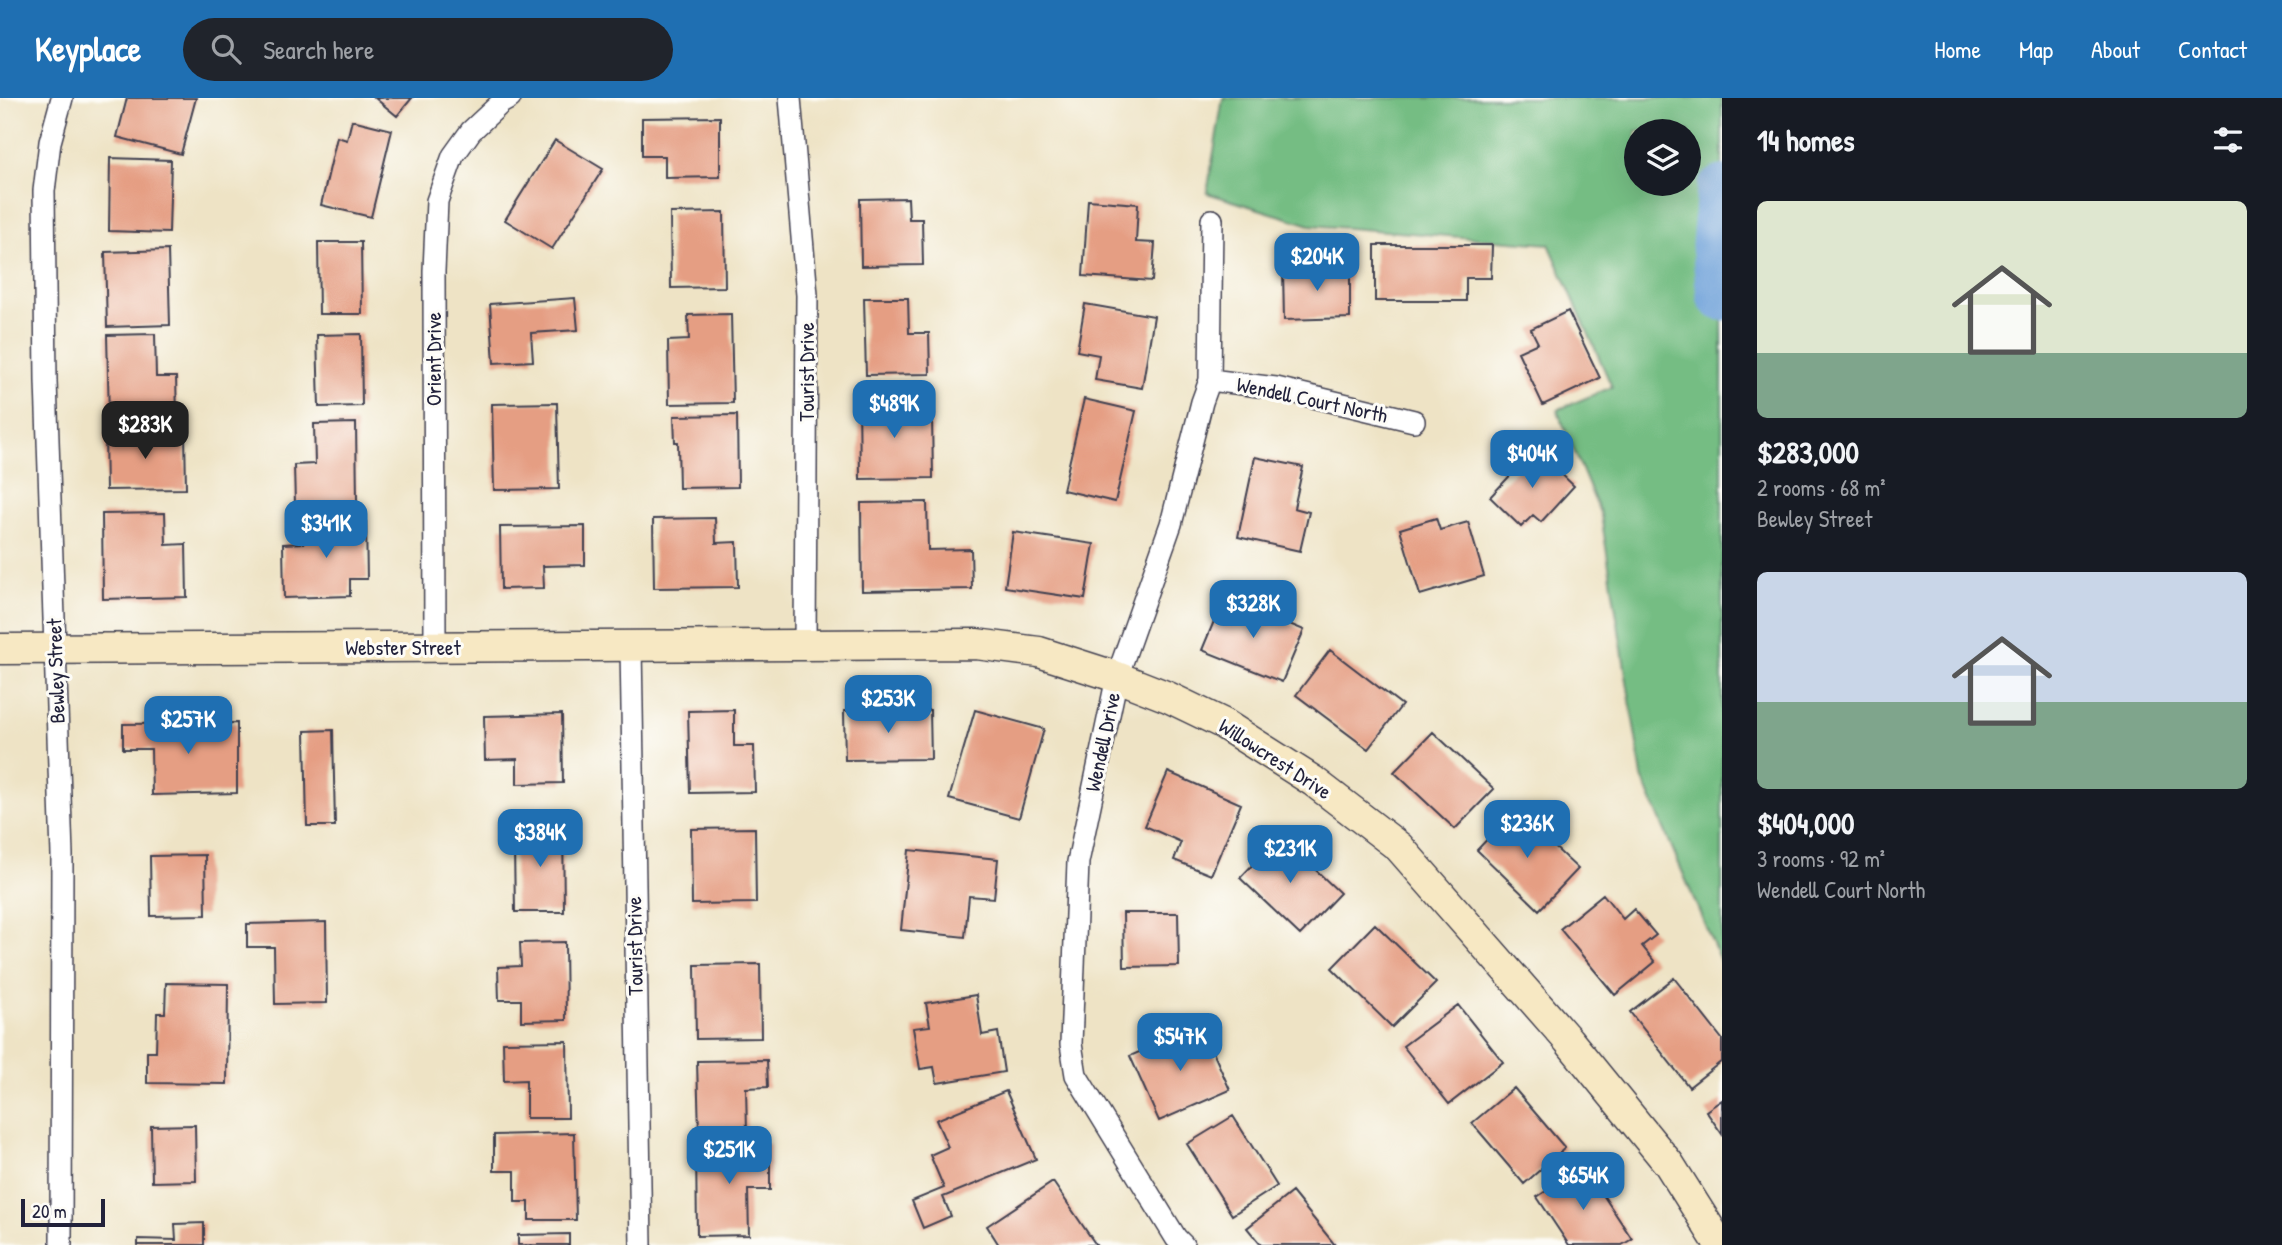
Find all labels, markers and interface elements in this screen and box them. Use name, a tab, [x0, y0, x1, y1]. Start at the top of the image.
search box	[183, 18, 673, 81]
text: Keyplace	[35, 27, 141, 71]
icon: search	[207, 30, 245, 68]
text: Search here	[263, 32, 374, 67]
text: Home	[1934, 33, 1981, 65]
text: Map	[2019, 33, 2053, 65]
text: About	[2091, 33, 2140, 65]
text: Contact	[2178, 33, 2247, 65]
map controls	[1624, 119, 1701, 196]
button: layers	[1624, 119, 1701, 196]
text: 14 homes	[1757, 120, 1855, 160]
icon: filters	[2209, 121, 2247, 159]
pin: $204K	[1268, 234, 1366, 293]
text: $204K	[1290, 240, 1344, 271]
icon: home	[1939, 247, 2065, 373]
street label: Orient Drive	[419, 312, 448, 406]
street label: Tourist Drive	[792, 322, 821, 422]
street label: Wendell Court North	[1234, 369, 1390, 430]
pin: $489K	[845, 380, 943, 440]
text: $489K	[869, 387, 919, 418]
pin: $283K	[96, 402, 194, 461]
text: $283K	[118, 408, 172, 439]
pin: $404K	[1483, 430, 1581, 490]
text: $283,000	[1757, 432, 1859, 472]
text: $404K	[1506, 437, 1558, 468]
text: 2 rooms · 68 m²	[1757, 472, 1885, 503]
pin: $341K	[277, 500, 375, 560]
text: Bewley Street	[1757, 503, 1872, 534]
text: $341K	[301, 507, 351, 538]
pin: $328K	[1204, 580, 1302, 640]
text: $328K	[1226, 587, 1280, 618]
street label: Bewley Street	[39, 617, 72, 724]
icon: home	[1939, 618, 2065, 744]
street label: Webster Street	[345, 633, 461, 662]
pin: $253K	[839, 676, 937, 735]
text: $253K	[861, 682, 915, 713]
street label: Wendell Drive	[1078, 690, 1127, 794]
pin: $257K	[139, 696, 237, 756]
text: $257K	[160, 703, 216, 734]
street label: Willowcrest Drive	[1213, 711, 1337, 806]
pin: $236K	[1478, 800, 1576, 860]
text: $404,000	[1757, 803, 1855, 843]
text: $236K	[1500, 807, 1554, 838]
pin: $384K	[491, 810, 589, 869]
text: $384K	[514, 816, 566, 847]
pin: $231K	[1241, 826, 1339, 885]
text: $231K	[1263, 832, 1317, 863]
text: 3 rooms · 92 m²	[1757, 843, 1885, 874]
text: Wendell Court North	[1757, 874, 1925, 905]
street label: Tourist Drive	[619, 896, 650, 996]
pin: $547K	[1131, 1014, 1229, 1073]
text: $547K	[1153, 1020, 1207, 1051]
pin: $251K	[680, 1126, 778, 1186]
text: $251K	[703, 1133, 755, 1164]
pin: $654K	[1534, 1152, 1632, 1212]
text: $654K	[1557, 1159, 1609, 1190]
scale bar	[21, 1196, 105, 1228]
text: 20 m	[32, 1198, 67, 1224]

